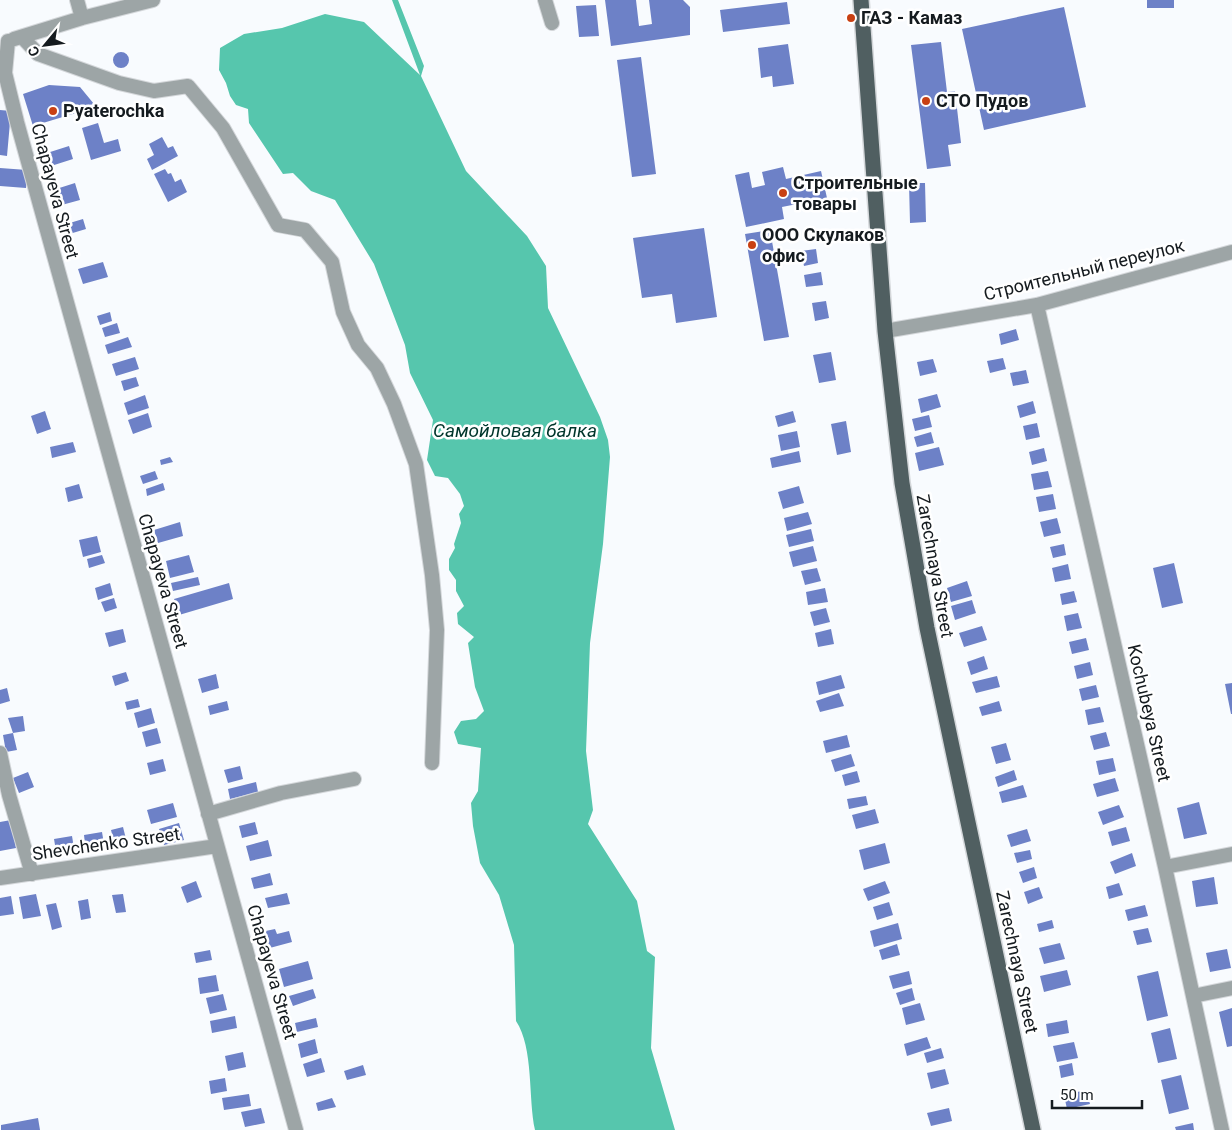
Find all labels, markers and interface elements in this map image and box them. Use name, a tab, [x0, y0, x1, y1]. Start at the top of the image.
place label: ГАЗ - Камаз	[861, 7, 962, 28]
marker: ГАЗ - Камаз	[845, 12, 857, 24]
north arrow	[20, 20, 70, 70]
text: С	[24, 43, 43, 59]
place label: СТО Пудов	[936, 90, 1028, 111]
marker: СТО Пудов	[920, 95, 932, 107]
place label: Pyaterochka	[63, 100, 165, 121]
marker: Pyaterochka	[47, 105, 59, 117]
street label: Chapayeva Street	[27, 121, 84, 261]
place label: Строительные товары	[793, 172, 918, 214]
marker: Строительные товары	[777, 187, 789, 199]
place label: ООО Скулаков офис	[762, 224, 884, 266]
street label: Строительный переулок	[981, 234, 1187, 305]
marker: ООО Скулаков офис	[746, 239, 758, 251]
water label: Самойловая балка	[433, 419, 597, 442]
street label: Zarechnaya Street	[913, 493, 958, 639]
street label: Chapayeva Street	[134, 511, 193, 651]
street label: Kochubeya Street	[1123, 642, 1176, 784]
street label: Shevchenko Street	[31, 823, 181, 864]
street label: Zarechnaya Street	[992, 889, 1043, 1035]
street label: Chapayeva Street	[243, 902, 302, 1042]
scale bar	[1052, 1078, 1142, 1110]
text: 50 m	[1060, 1086, 1094, 1104]

